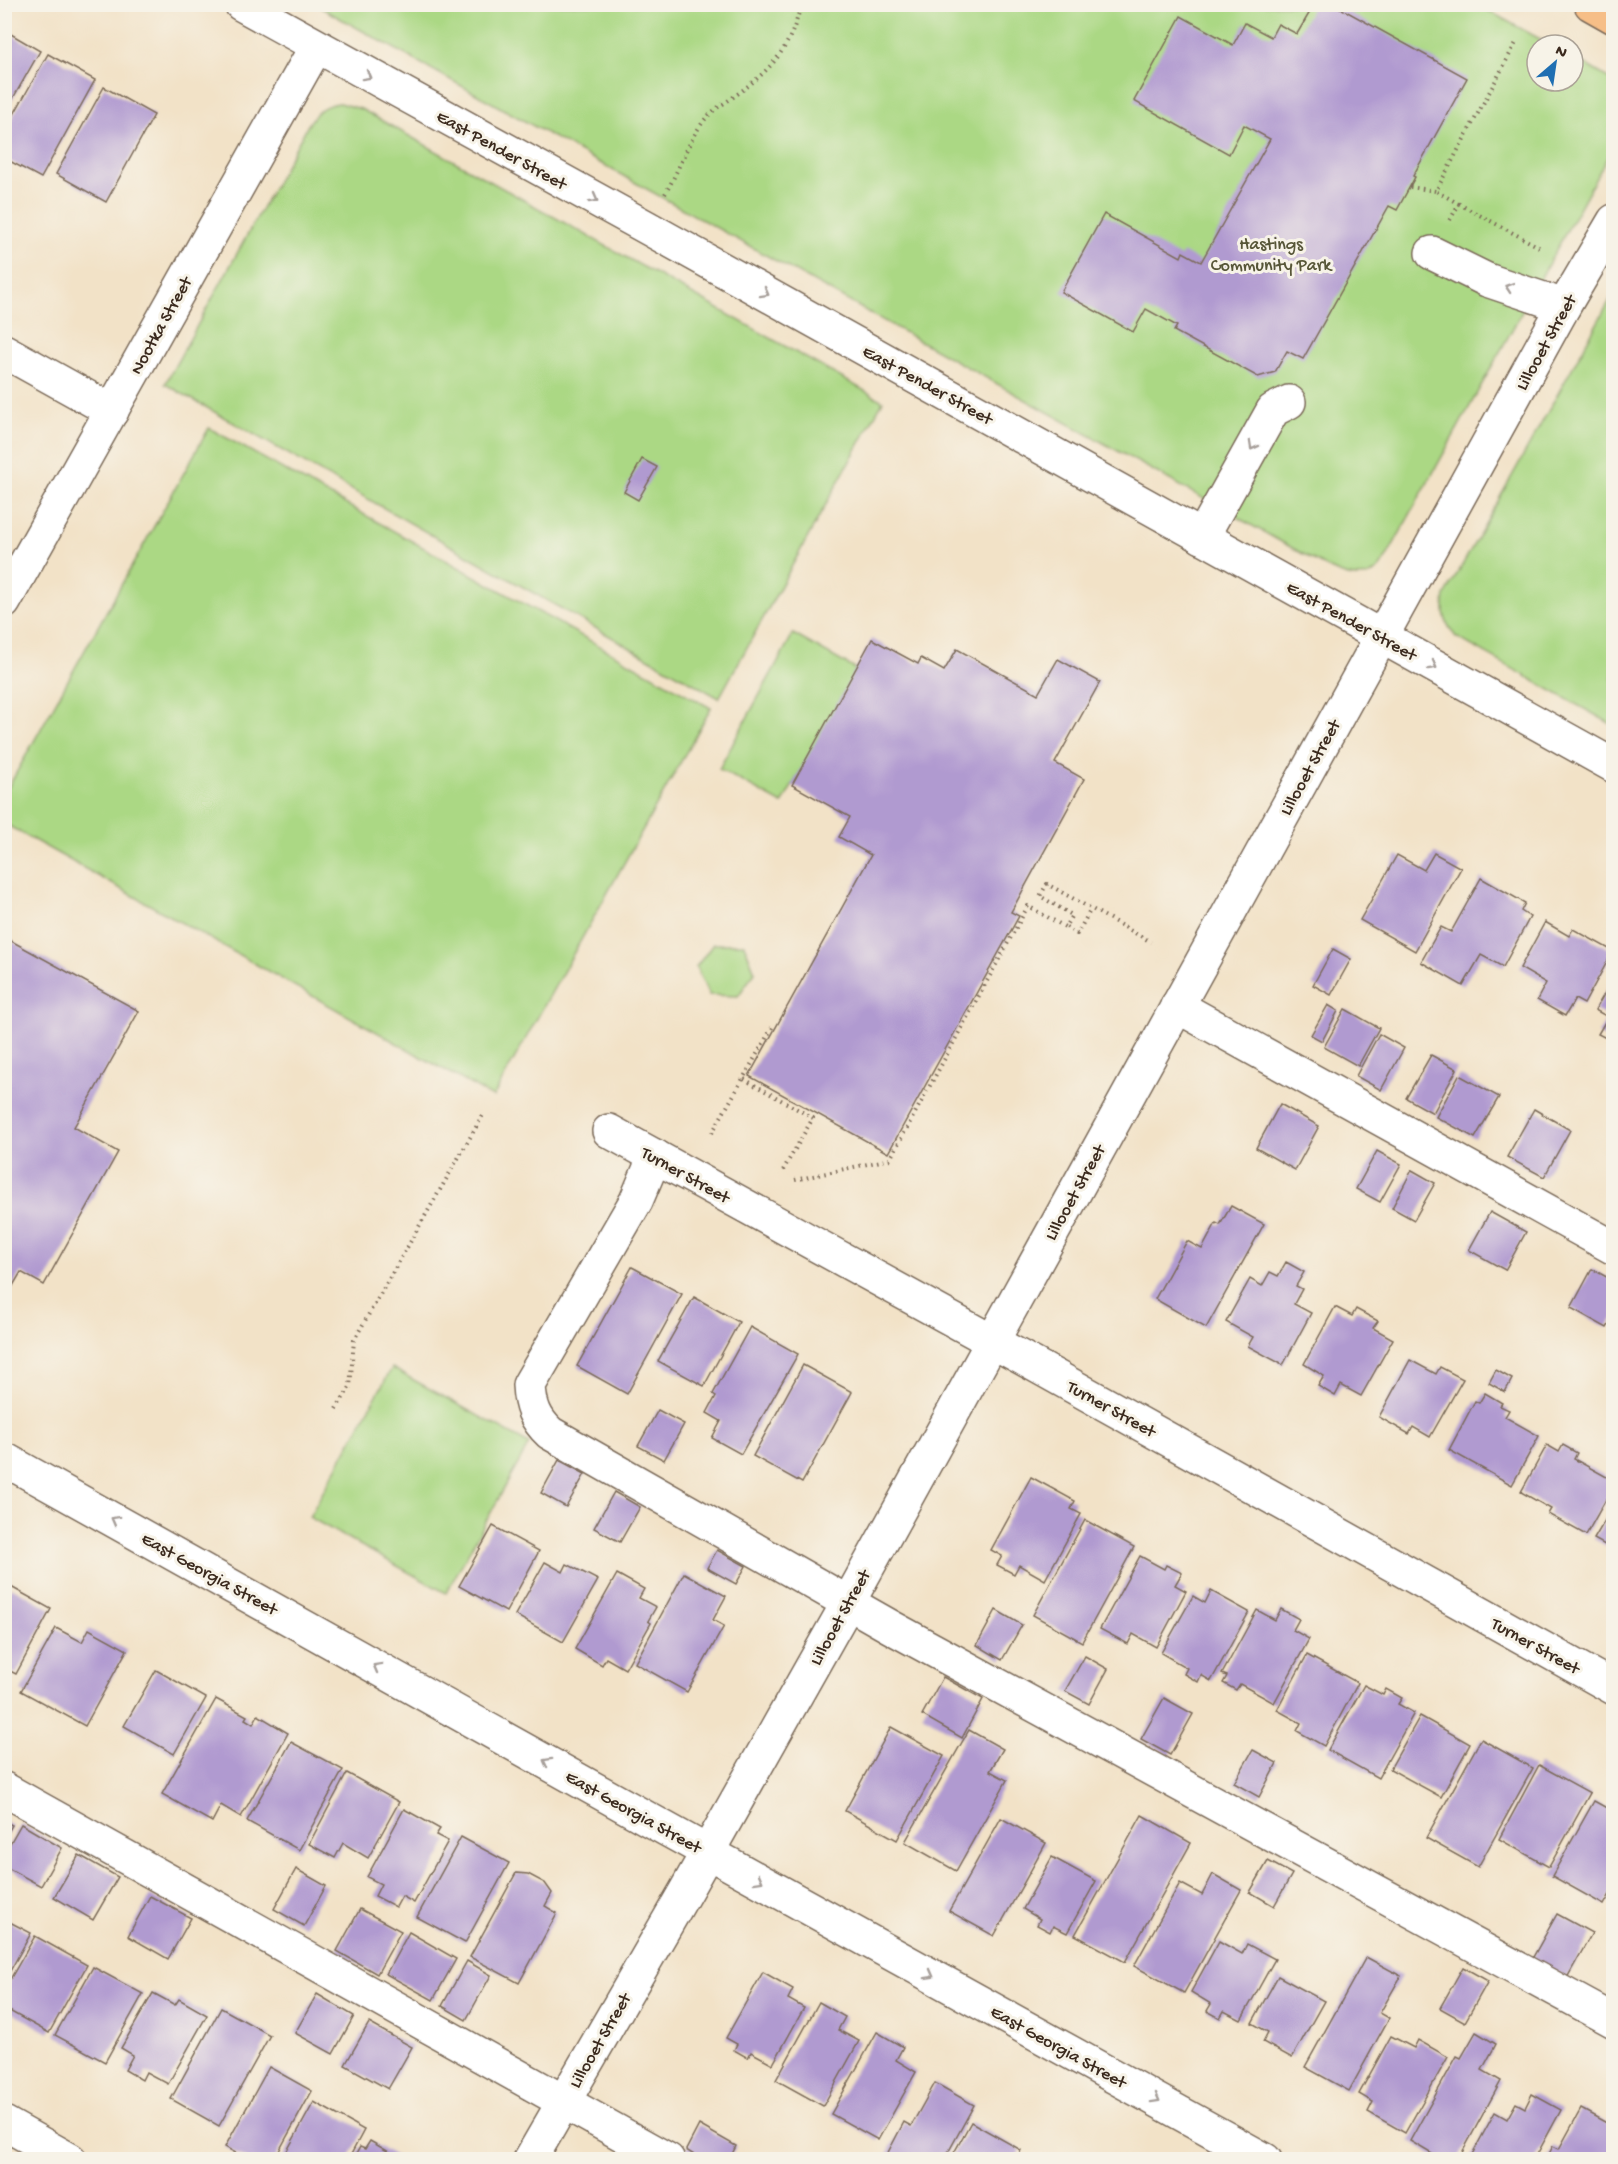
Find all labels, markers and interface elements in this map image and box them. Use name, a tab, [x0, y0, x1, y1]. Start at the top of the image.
north arrow	[1525, 33, 1585, 93]
text: N	[1551, 42, 1570, 64]
one-way arrow	[361, 69, 372, 80]
street label: East Pender Street	[432, 107, 571, 196]
one-way arrow	[588, 192, 598, 203]
park label: Hastings Community Park	[1211, 235, 1333, 277]
street label: Nootka Street	[127, 272, 198, 379]
one-way arrow	[1504, 282, 1515, 295]
one-way arrow	[758, 286, 769, 297]
street label: Lillooet Street	[1512, 290, 1583, 395]
street label: East Pender Street	[858, 342, 997, 431]
one-way arrow	[1249, 440, 1260, 450]
street label: East Pender Street	[1282, 578, 1421, 667]
one-way arrow	[1427, 658, 1437, 670]
street label: Lillooet Street	[1276, 715, 1347, 820]
street label: Lillooet Street	[1041, 1140, 1112, 1245]
street label: Turner Street	[636, 1143, 734, 1210]
street label: Turner Street	[1062, 1377, 1160, 1444]
one-way arrow	[111, 1516, 121, 1527]
street label: East Georgia Street	[137, 1529, 282, 1622]
street label: Lillooet Street	[806, 1565, 877, 1670]
street label: Turner Street	[1486, 1614, 1584, 1681]
one-way arrow	[373, 1663, 383, 1674]
one-way arrow	[543, 1758, 553, 1769]
street label: East Georgia Street	[561, 1767, 706, 1860]
one-way arrow	[753, 1873, 763, 1884]
one-way arrow	[924, 1967, 934, 1979]
street label: Lillooet Street	[566, 1989, 638, 2092]
street label: East Georgia Street	[986, 2002, 1131, 2095]
one-way arrow	[1150, 2092, 1160, 2103]

